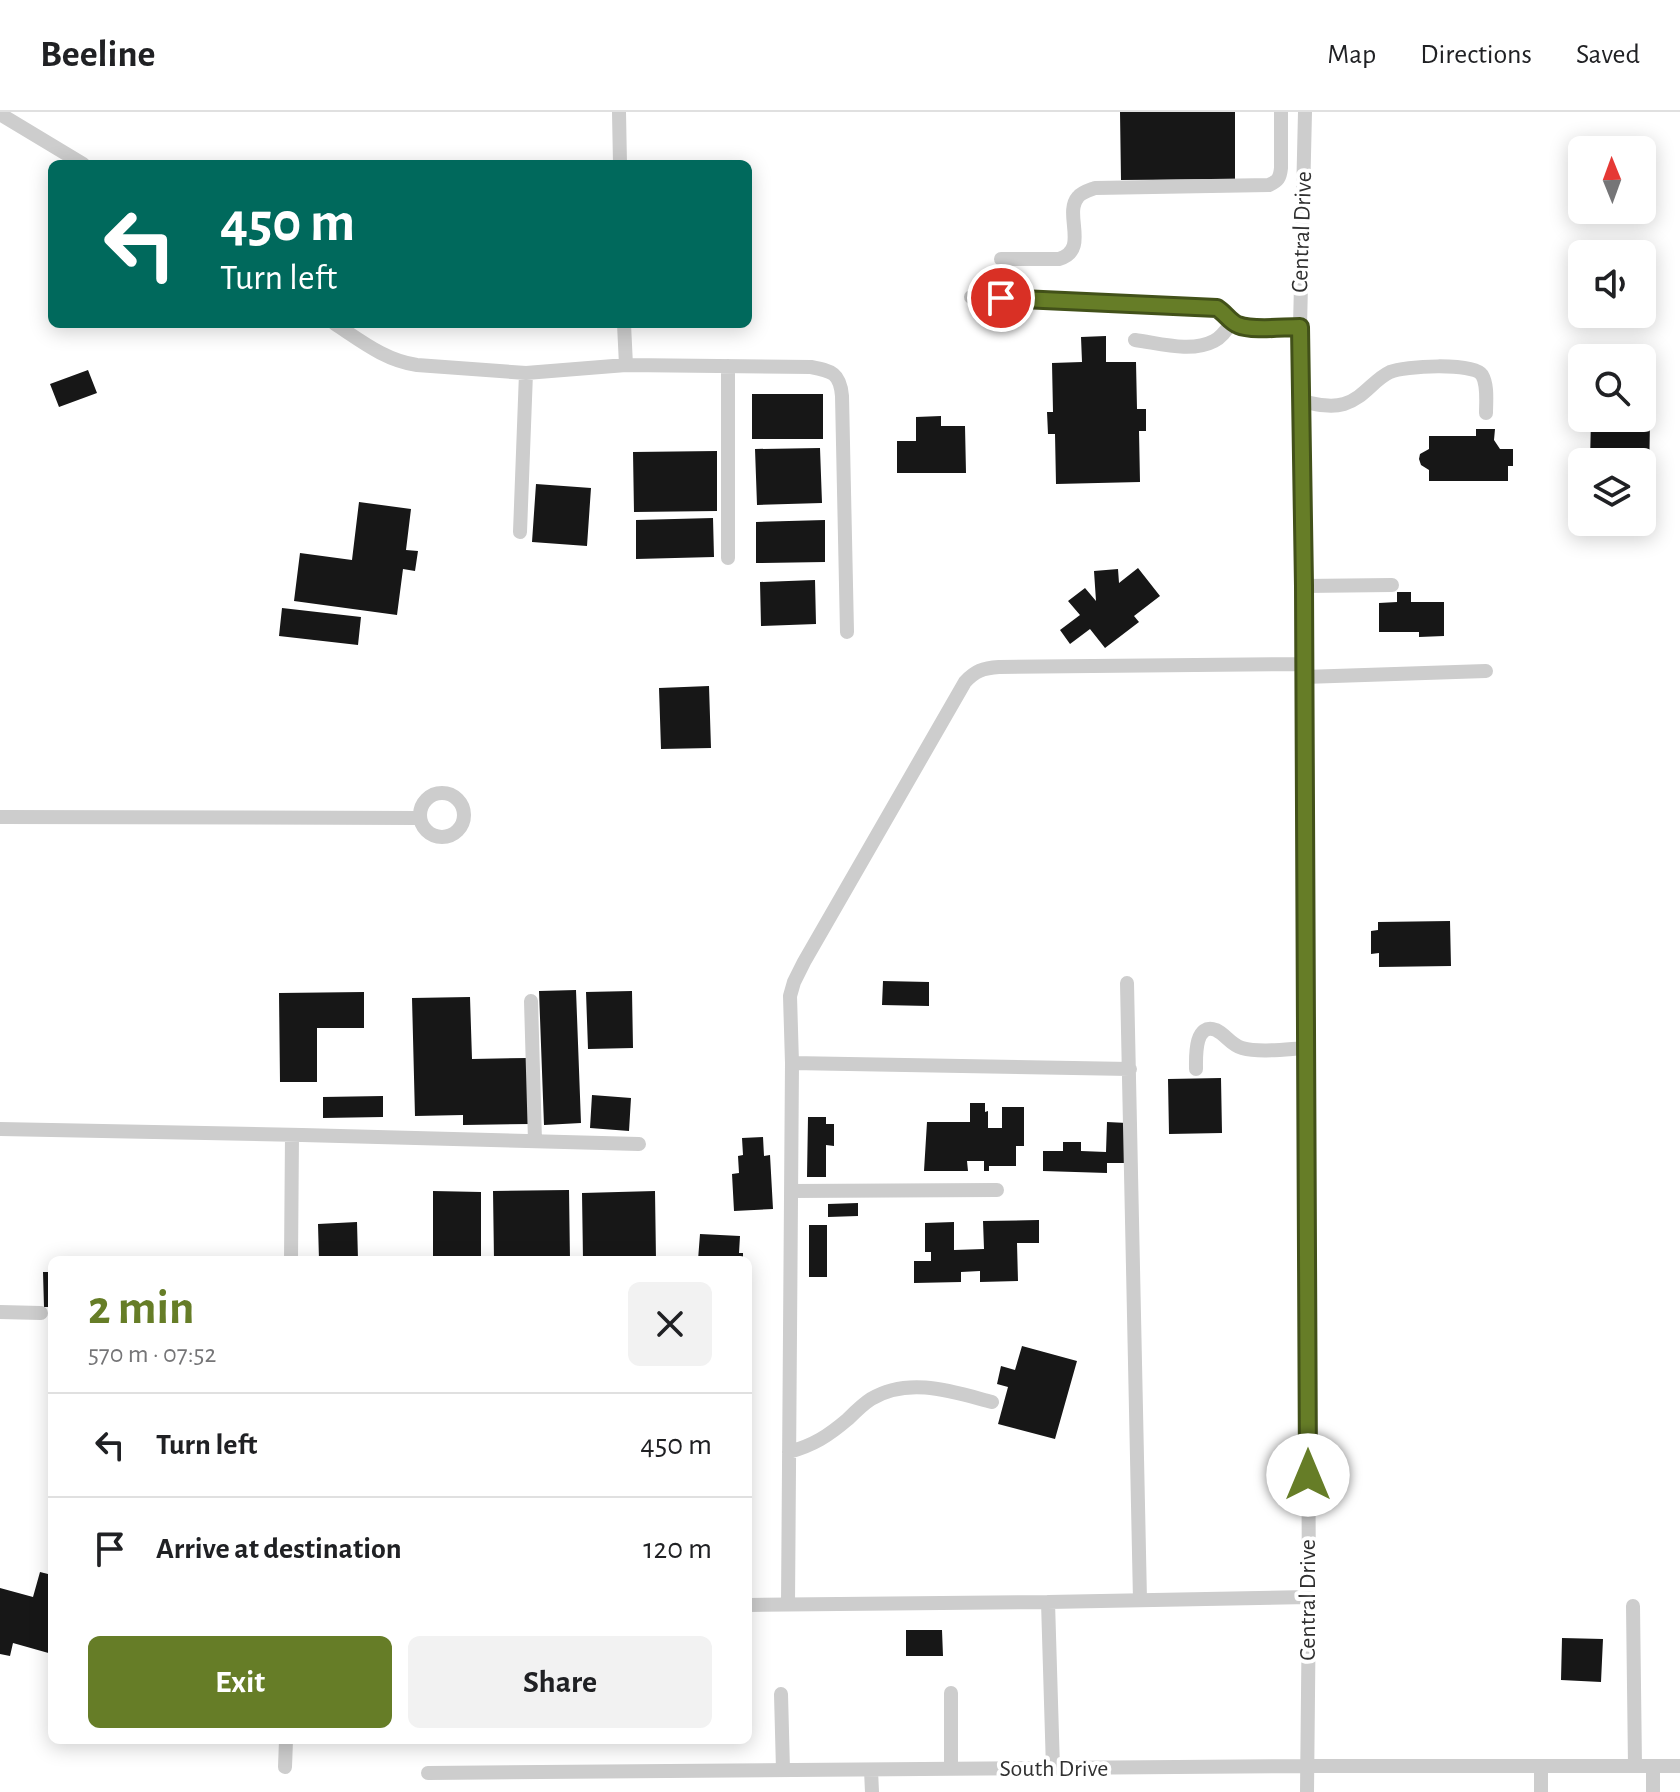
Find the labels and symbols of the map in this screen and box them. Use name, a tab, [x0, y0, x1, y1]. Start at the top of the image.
north arrow	[1568, 136, 1656, 224]
street label: Central Drive	[1288, 171, 1316, 293]
pin	[967, 264, 1035, 332]
position arrow	[1266, 1433, 1350, 1517]
street label: Central Drive	[1296, 1539, 1320, 1661]
street label: South Drive	[1000, 1757, 1108, 1781]

